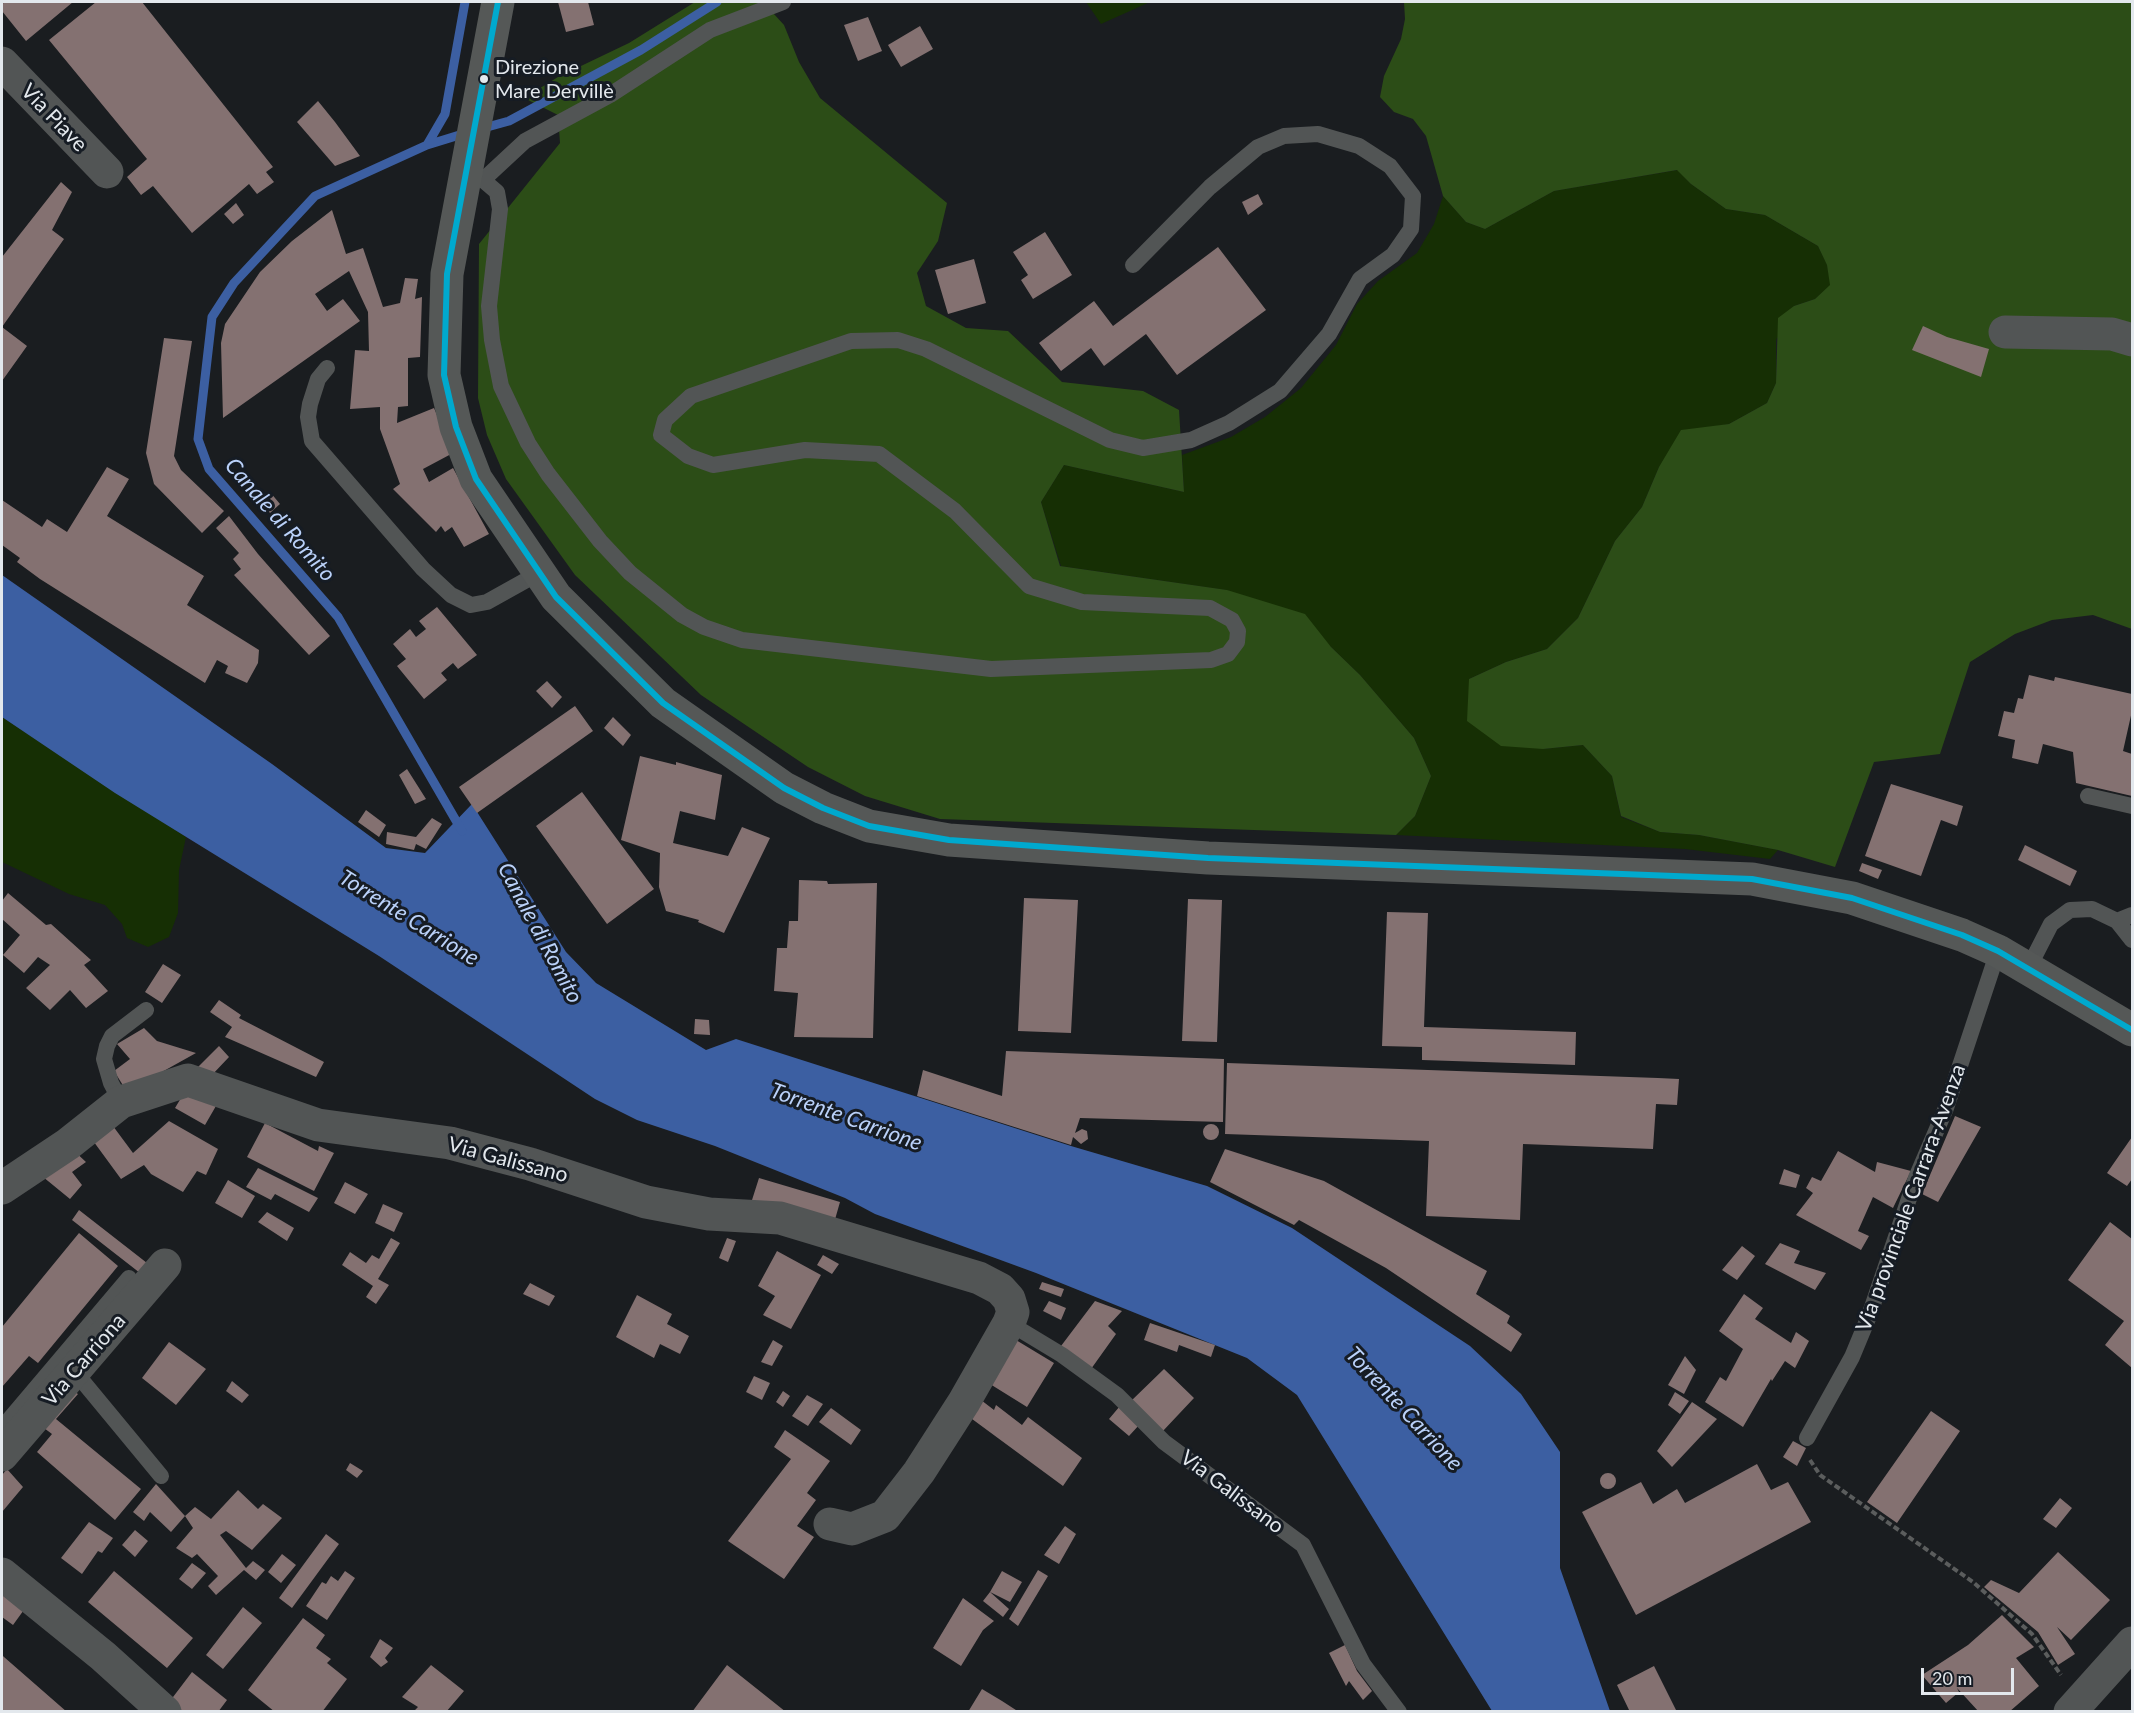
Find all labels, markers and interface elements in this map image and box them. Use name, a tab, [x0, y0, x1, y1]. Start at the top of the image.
place label: Direzione Mare Dervillè	[495, 56, 614, 103]
marker: Direzione Mare Dervillè	[478, 73, 490, 85]
street label: Via Piave	[16, 79, 92, 157]
water label: Canale di Romito	[219, 453, 341, 587]
water label: Canale di Romito	[492, 858, 588, 1008]
water label: Torrente Carrione	[334, 865, 484, 971]
street label: Via provinciale Carrara-Avenza	[1851, 1061, 1971, 1335]
water label: Torrente Carrione	[767, 1077, 925, 1157]
street label: Via Galissano	[445, 1132, 571, 1188]
street label: Via Carriona	[37, 1309, 131, 1411]
water label: Torrente Carrione	[1340, 1342, 1468, 1476]
street label: Via Galissano	[1175, 1445, 1289, 1539]
scale bar	[1924, 1656, 2017, 1694]
text: 20 m	[1932, 1667, 1972, 1689]

